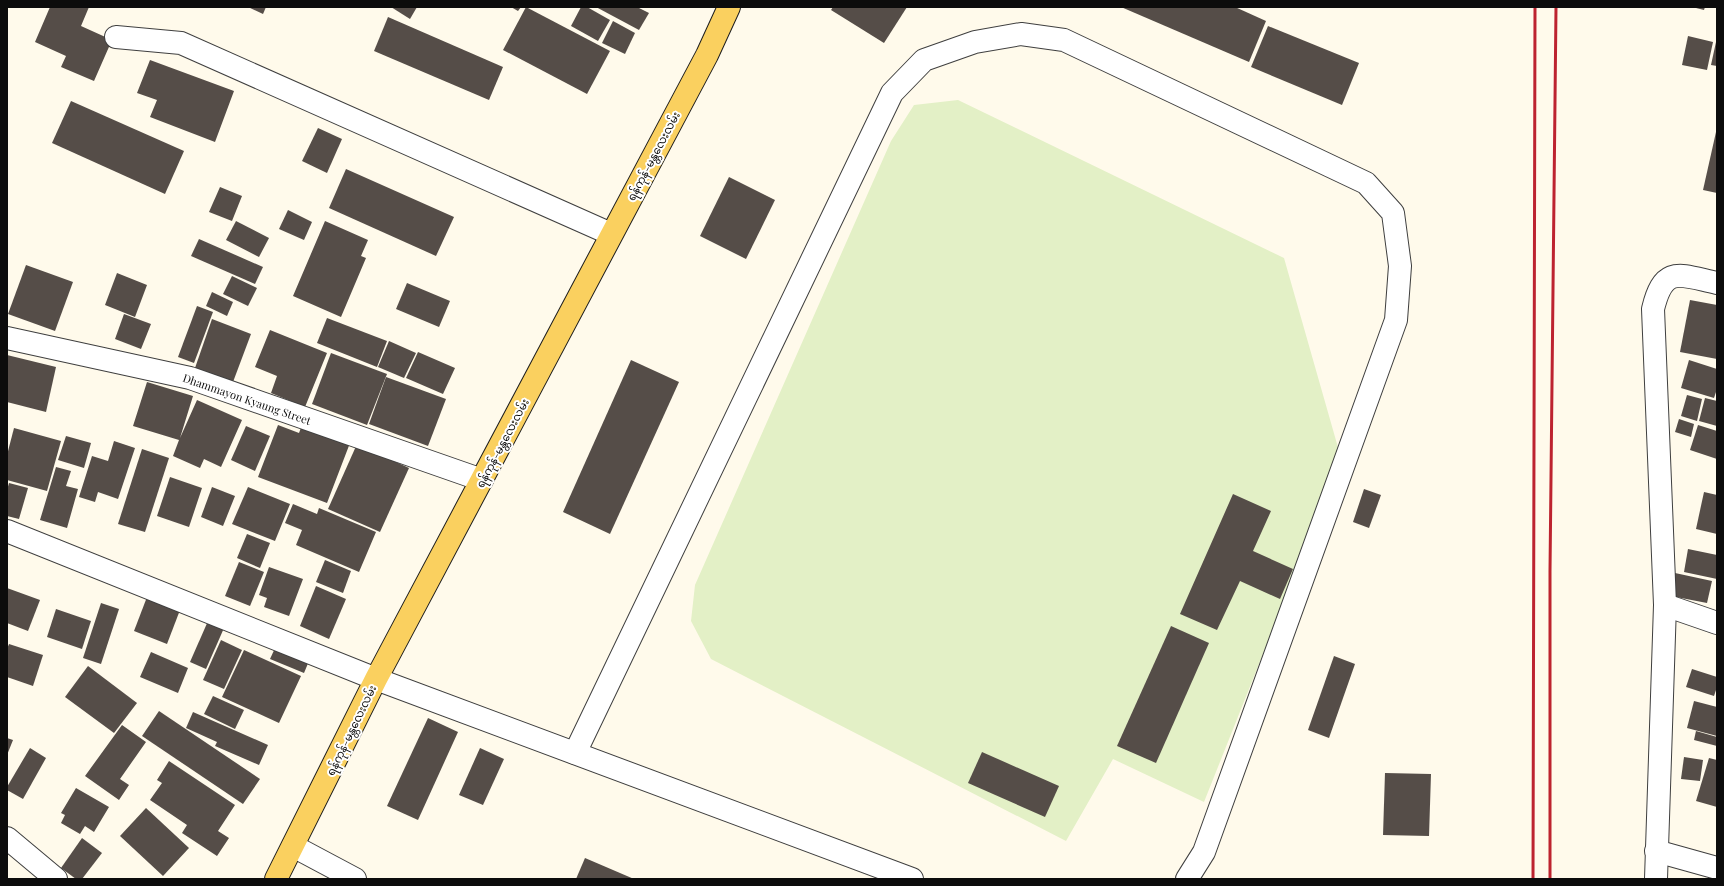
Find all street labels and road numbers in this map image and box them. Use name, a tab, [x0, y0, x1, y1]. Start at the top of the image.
street label: ရန်ကုန်-မန္တလေးလမ်း	[623, 109, 685, 204]
street label: Dhammayon Kyaung Street	[181, 370, 313, 428]
street label: ရန်ကုန်-မန္တလေးလမ်း	[472, 396, 534, 491]
street label: ရန်ကုန်-မန္တလေးလမ်း	[323, 682, 381, 779]

